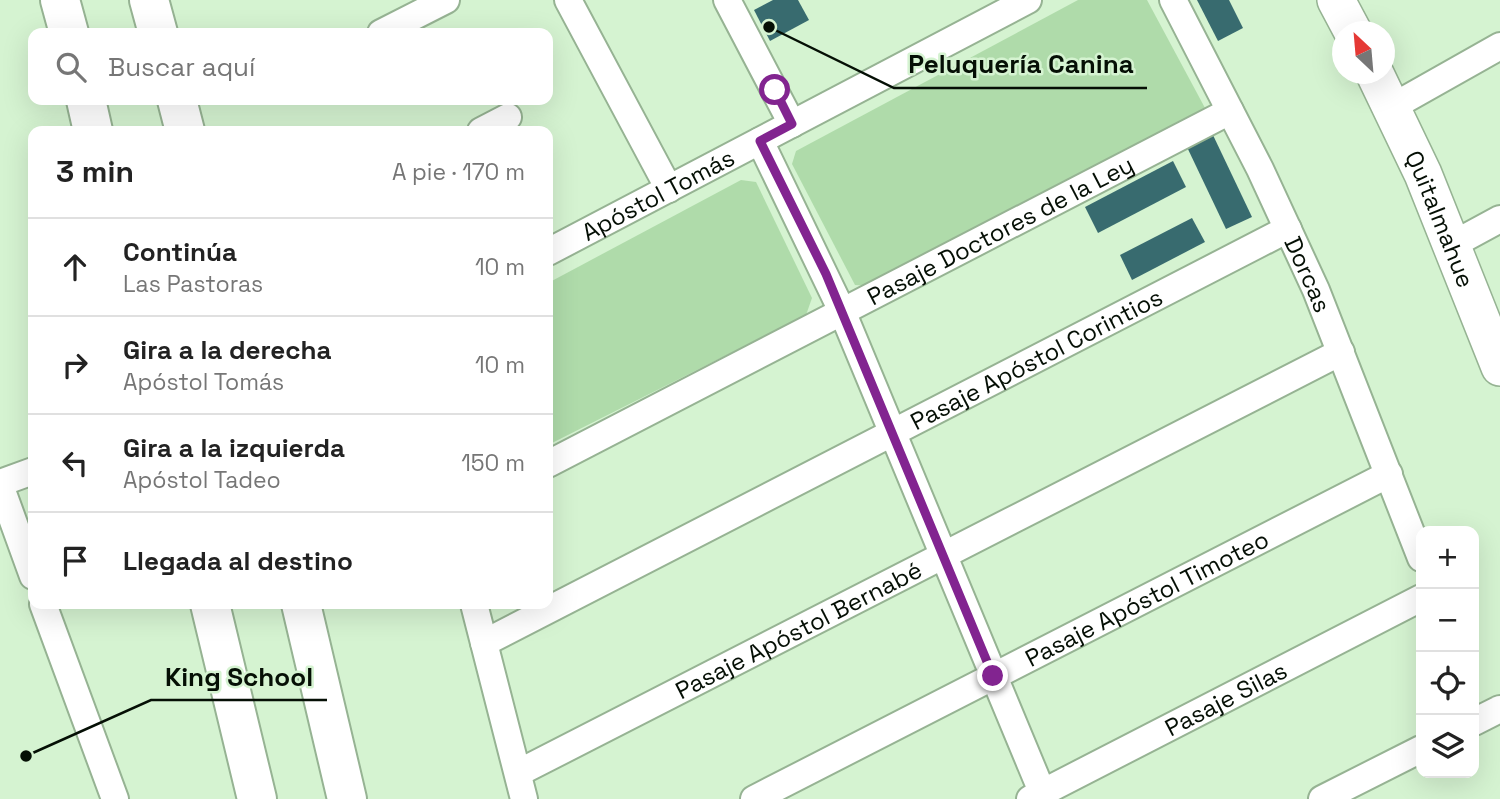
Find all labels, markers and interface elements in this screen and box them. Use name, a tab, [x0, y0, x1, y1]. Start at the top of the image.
north arrow	[1332, 21, 1395, 84]
search box	[28, 28, 553, 105]
callout: Peluquería Canina	[894, 41, 1147, 88]
text: Peluquería Canina	[908, 47, 1134, 81]
icon: search	[52, 48, 90, 86]
text: Buscar aquí	[108, 50, 255, 84]
route start	[759, 74, 790, 105]
street label: Apóstol Tomás	[576, 142, 739, 247]
street label: Quitalmahue	[1398, 145, 1482, 292]
street label: Pasaje Doctores de la Ley	[861, 148, 1139, 312]
text: 3 min	[56, 152, 134, 191]
text: A pie · 170 m	[392, 157, 525, 187]
street label: Dorcas	[1278, 231, 1339, 317]
text: Continúa	[123, 235, 237, 269]
icon: ahead	[56, 248, 94, 286]
text: 10 m	[475, 252, 525, 282]
text: Las Pastoras	[123, 269, 263, 299]
street label: Pasaje Apóstol Corintios	[905, 281, 1168, 436]
text: Gira a la derecha	[123, 333, 332, 367]
icon: right	[56, 346, 94, 384]
text: 10 m	[475, 350, 525, 380]
text: Apóstol Tomás	[123, 367, 284, 397]
text: Gira a la izquierda	[123, 431, 345, 465]
icon: left	[56, 444, 94, 482]
text: 150 m	[461, 448, 525, 478]
text: Apóstol Tadeo	[123, 465, 281, 495]
street label: Pasaje Apóstol Timoteo	[1020, 523, 1274, 673]
map controls	[1416, 526, 1479, 778]
button: +	[1416, 526, 1479, 589]
icon: arrive	[56, 542, 94, 580]
text: Llegada al destino	[123, 544, 353, 578]
street label: Pasaje Apóstol Bernabé	[670, 554, 927, 706]
button: −	[1416, 589, 1479, 652]
button: locate	[1416, 652, 1479, 715]
callout: King School	[151, 653, 327, 700]
street label: Pasaje Silas	[1159, 654, 1292, 743]
text: King School	[165, 660, 313, 694]
route end	[977, 660, 1008, 691]
button: layers	[1416, 715, 1479, 778]

